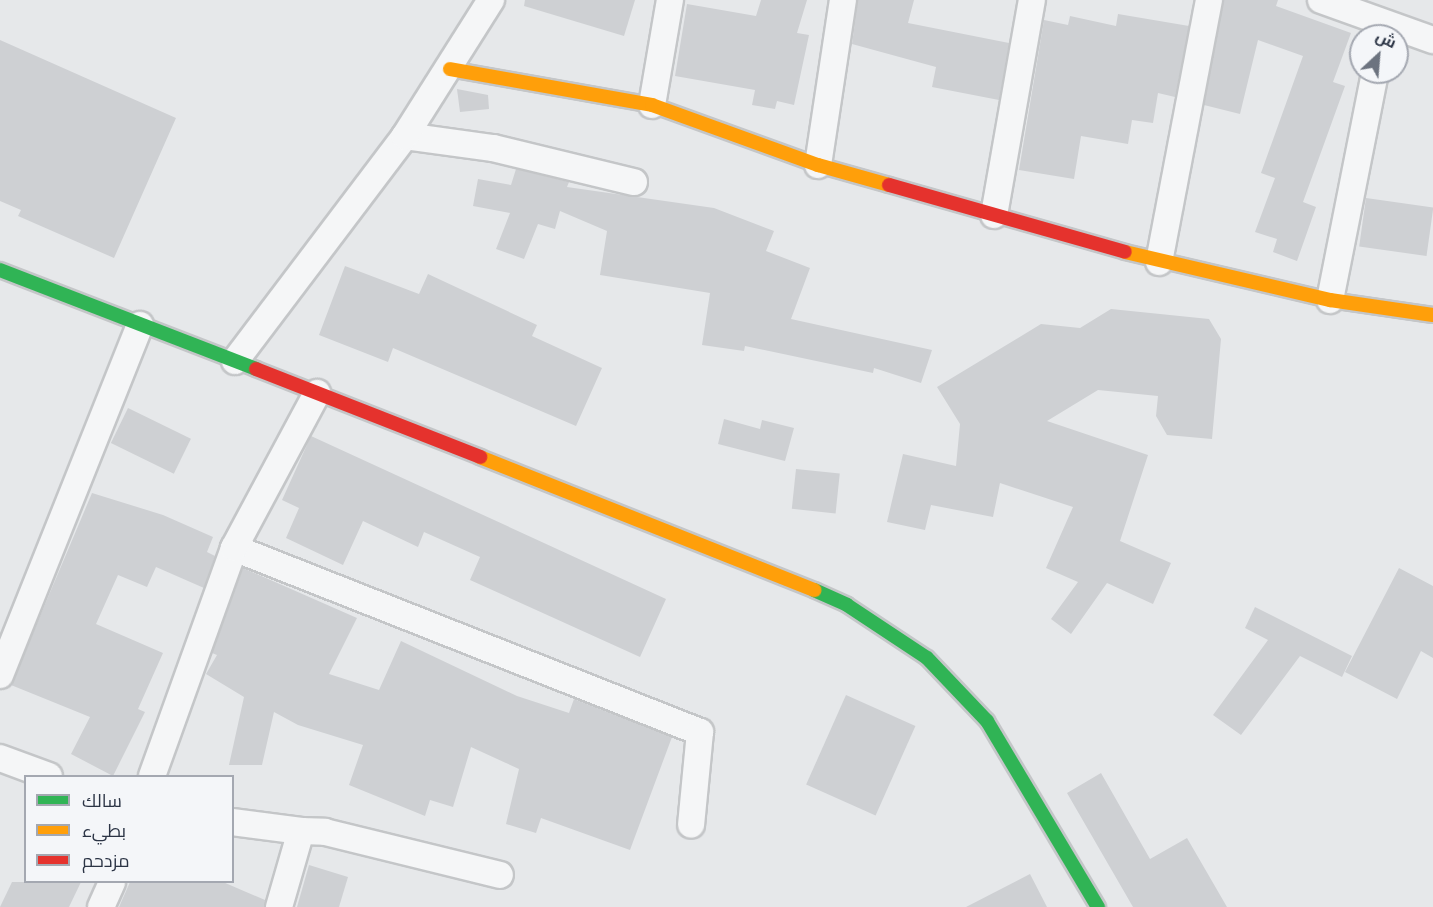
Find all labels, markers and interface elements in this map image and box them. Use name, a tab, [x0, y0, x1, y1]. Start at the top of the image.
north arrow	[1349, 24, 1409, 84]
text: ش	[1373, 26, 1400, 52]
legend	[24, 775, 234, 883]
text: سالك	[82, 790, 122, 812]
text: بطيء	[82, 820, 126, 842]
text: مزدحم	[82, 850, 130, 872]

